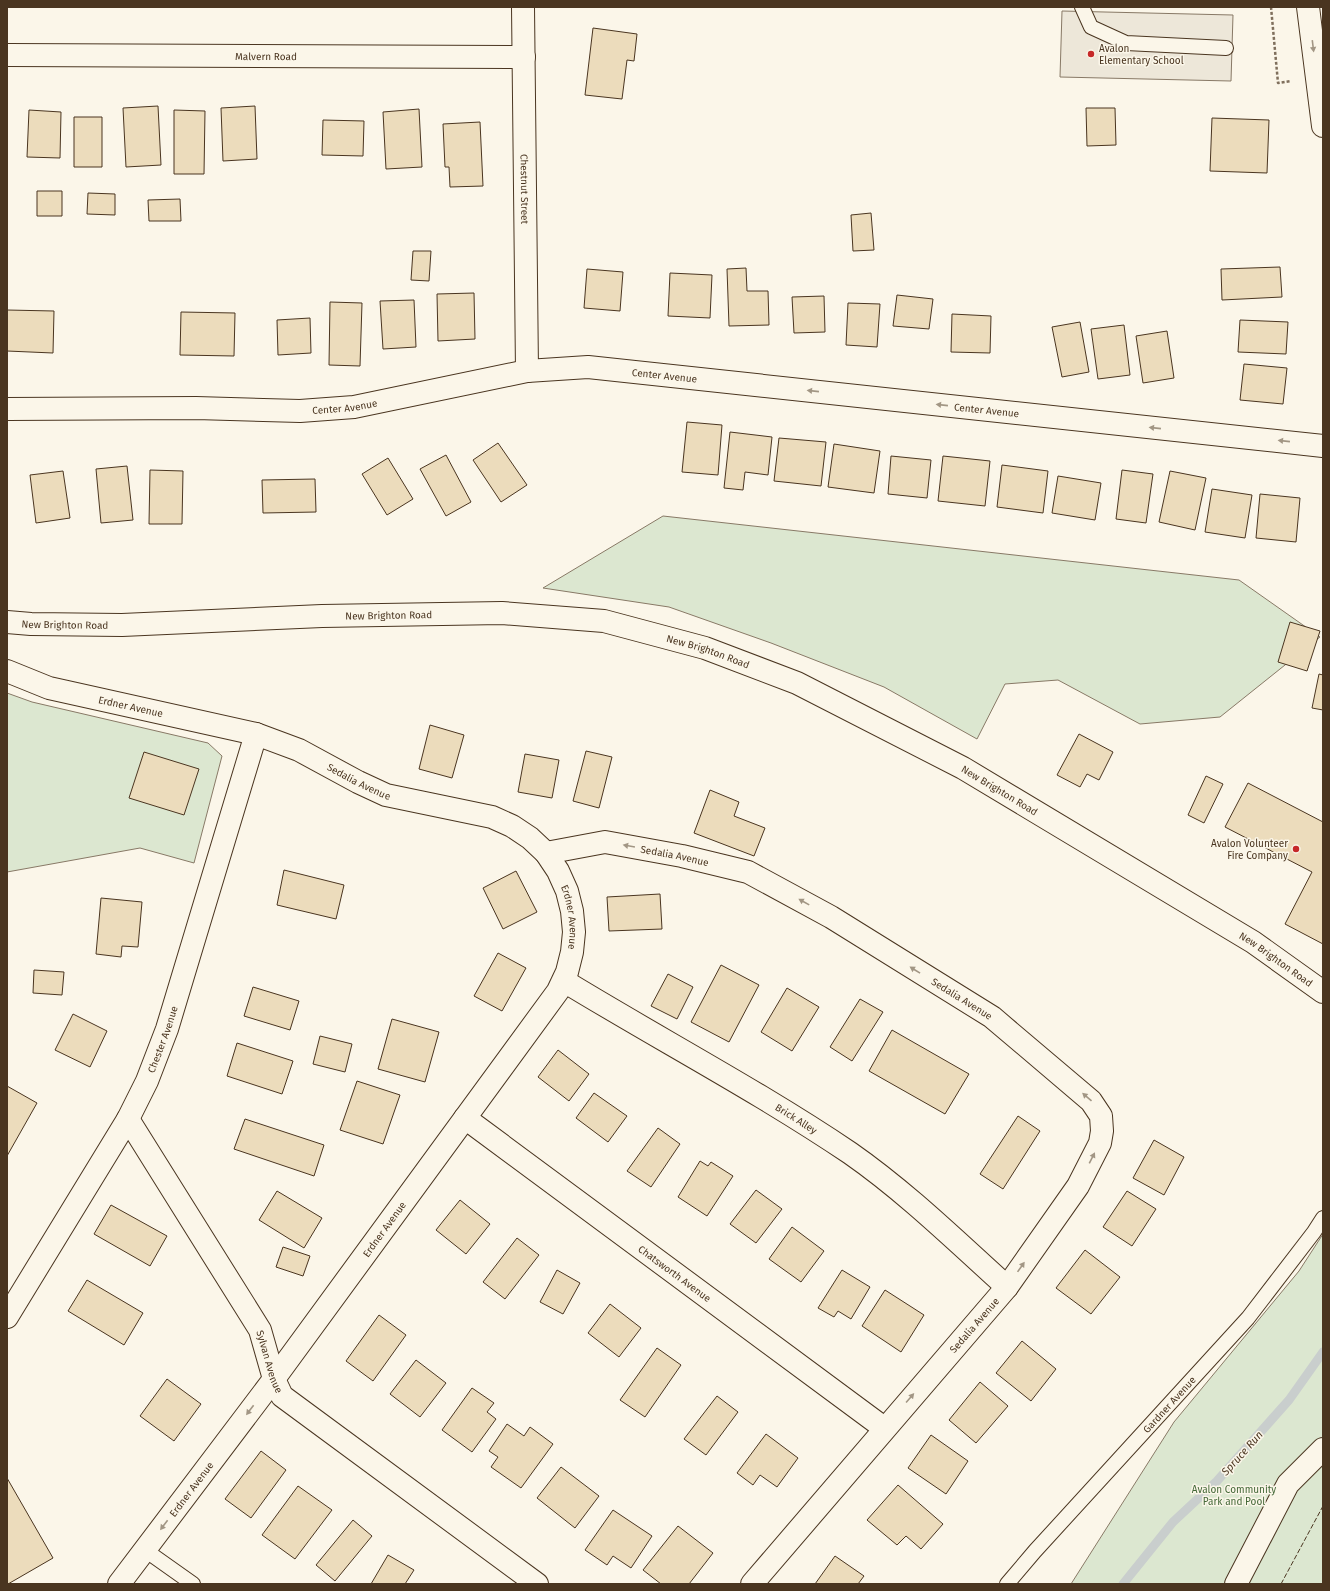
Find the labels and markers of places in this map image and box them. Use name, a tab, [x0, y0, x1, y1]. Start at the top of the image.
place label: Avalon Elementary School	[1099, 43, 1184, 67]
marker: Avalon Elementary School	[1086, 49, 1096, 59]
place label: Avalon Volunteer Fire Company	[1211, 838, 1288, 862]
marker: Avalon Volunteer Fire Company	[1291, 844, 1301, 854]

